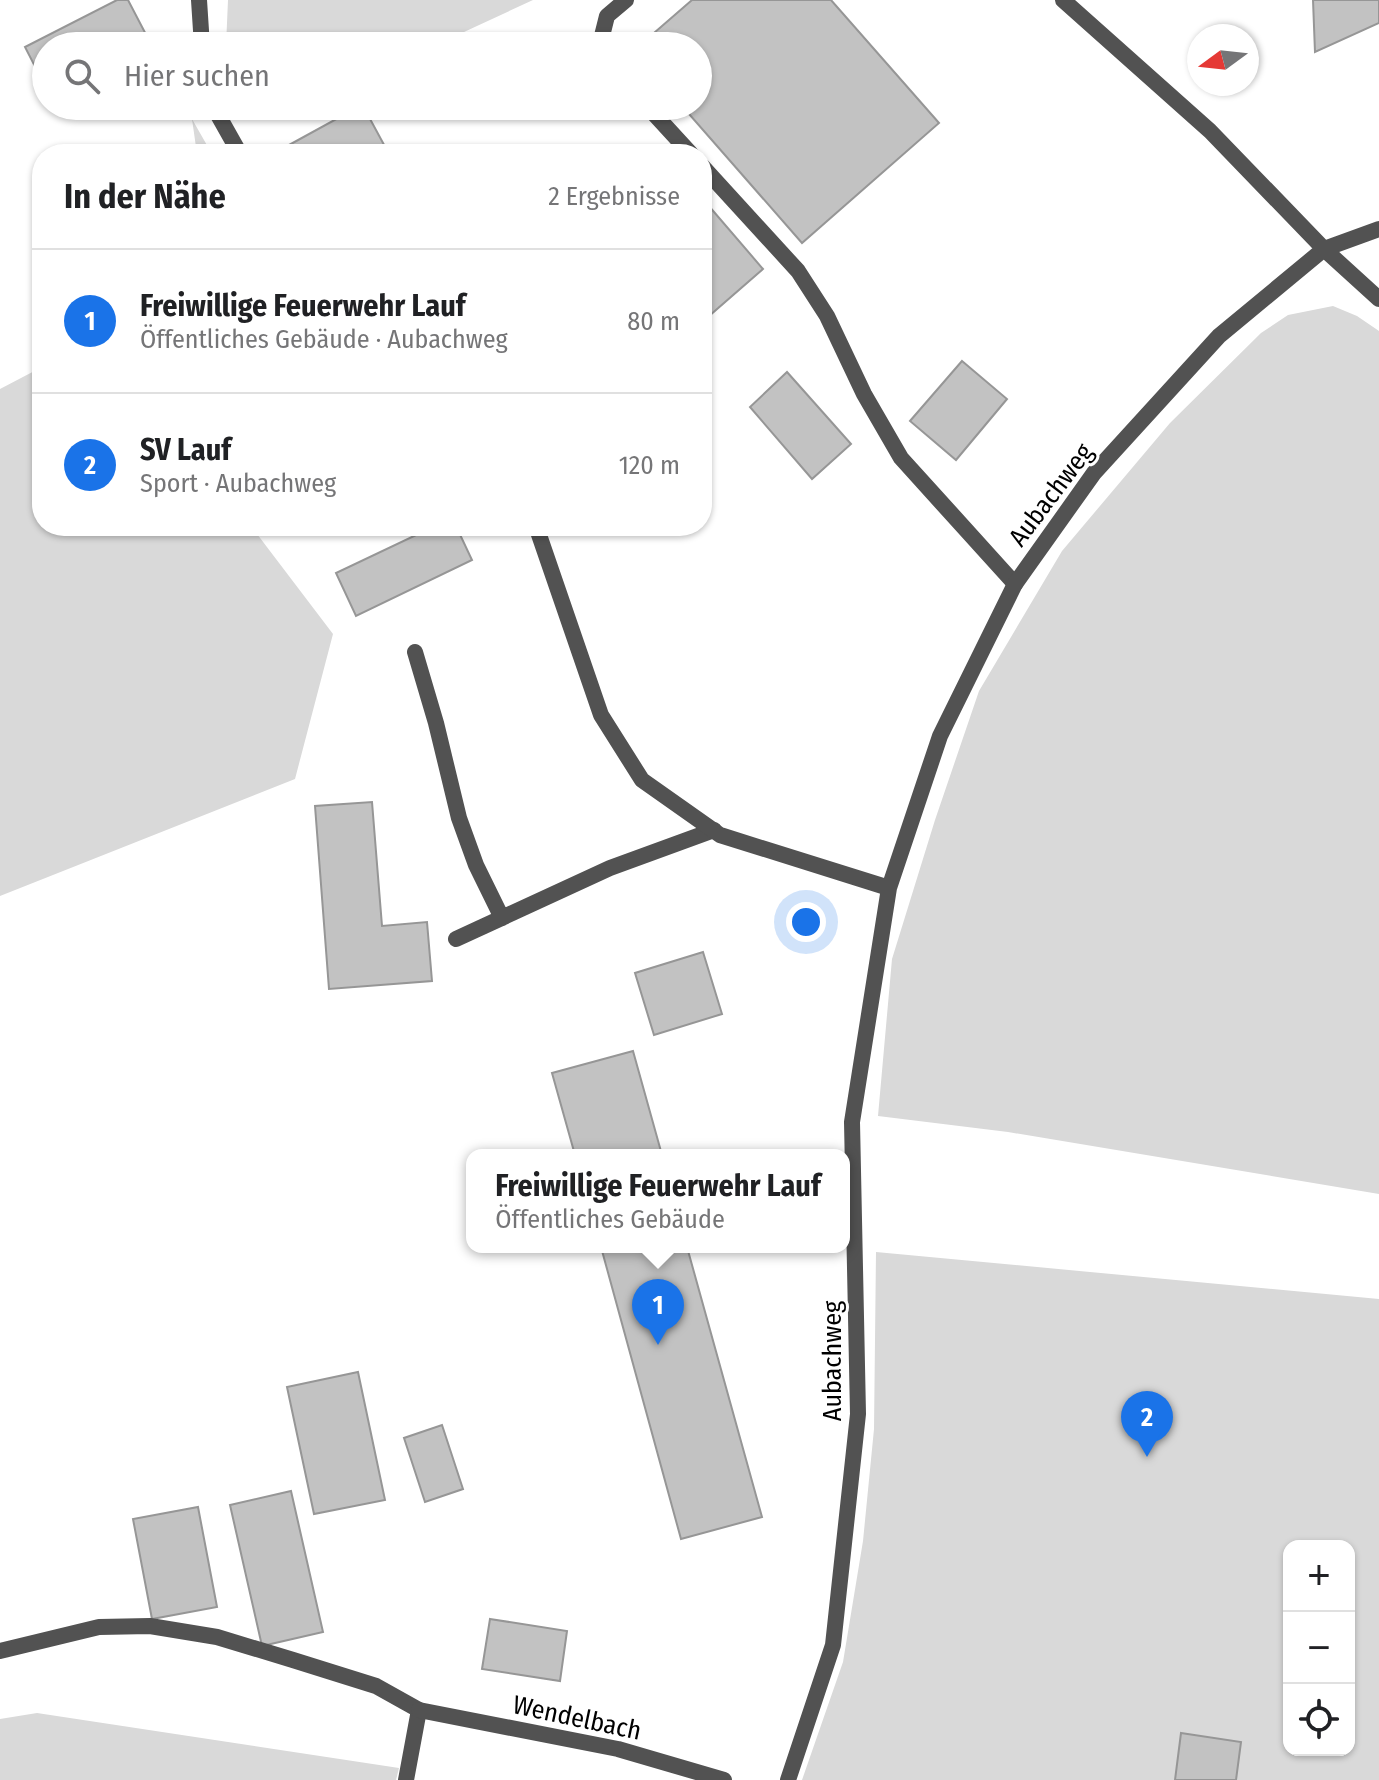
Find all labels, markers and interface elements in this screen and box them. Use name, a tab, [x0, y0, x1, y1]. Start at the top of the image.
north arrow	[1187, 24, 1259, 96]
search box	[32, 32, 712, 120]
icon: search	[60, 54, 104, 98]
text: Hier suchen	[124, 58, 270, 94]
text: In der Nähe	[64, 176, 226, 217]
text: 2 Ergebnisse	[548, 181, 680, 212]
text: Freiwillige Feuerwehr Lauf	[140, 288, 466, 324]
text: 1	[85, 306, 96, 337]
text: 80 m	[627, 306, 680, 337]
text: Öffentliches Gebäude · Aubachweg	[140, 324, 508, 355]
text: SV Lauf	[140, 432, 231, 468]
street label: Aubachweg	[1002, 437, 1100, 552]
text: 2	[84, 450, 96, 481]
text: 120 m	[619, 450, 680, 481]
text: Sport · Aubachweg	[140, 468, 336, 499]
your location	[786, 902, 826, 942]
popup	[466, 1149, 850, 1253]
text: Freiwillige Feuerwehr Lauf	[495, 1168, 821, 1204]
text: Öffentliches Gebäude	[495, 1204, 725, 1235]
pin: 1	[632, 1279, 684, 1345]
street label: Aubachweg	[817, 1300, 848, 1421]
pin: 2	[1121, 1391, 1173, 1457]
map controls	[1283, 1540, 1355, 1756]
button: +	[1283, 1540, 1355, 1612]
button: −	[1283, 1612, 1355, 1684]
button: locate	[1283, 1684, 1355, 1756]
street label: Wendelbach	[510, 1689, 644, 1747]

